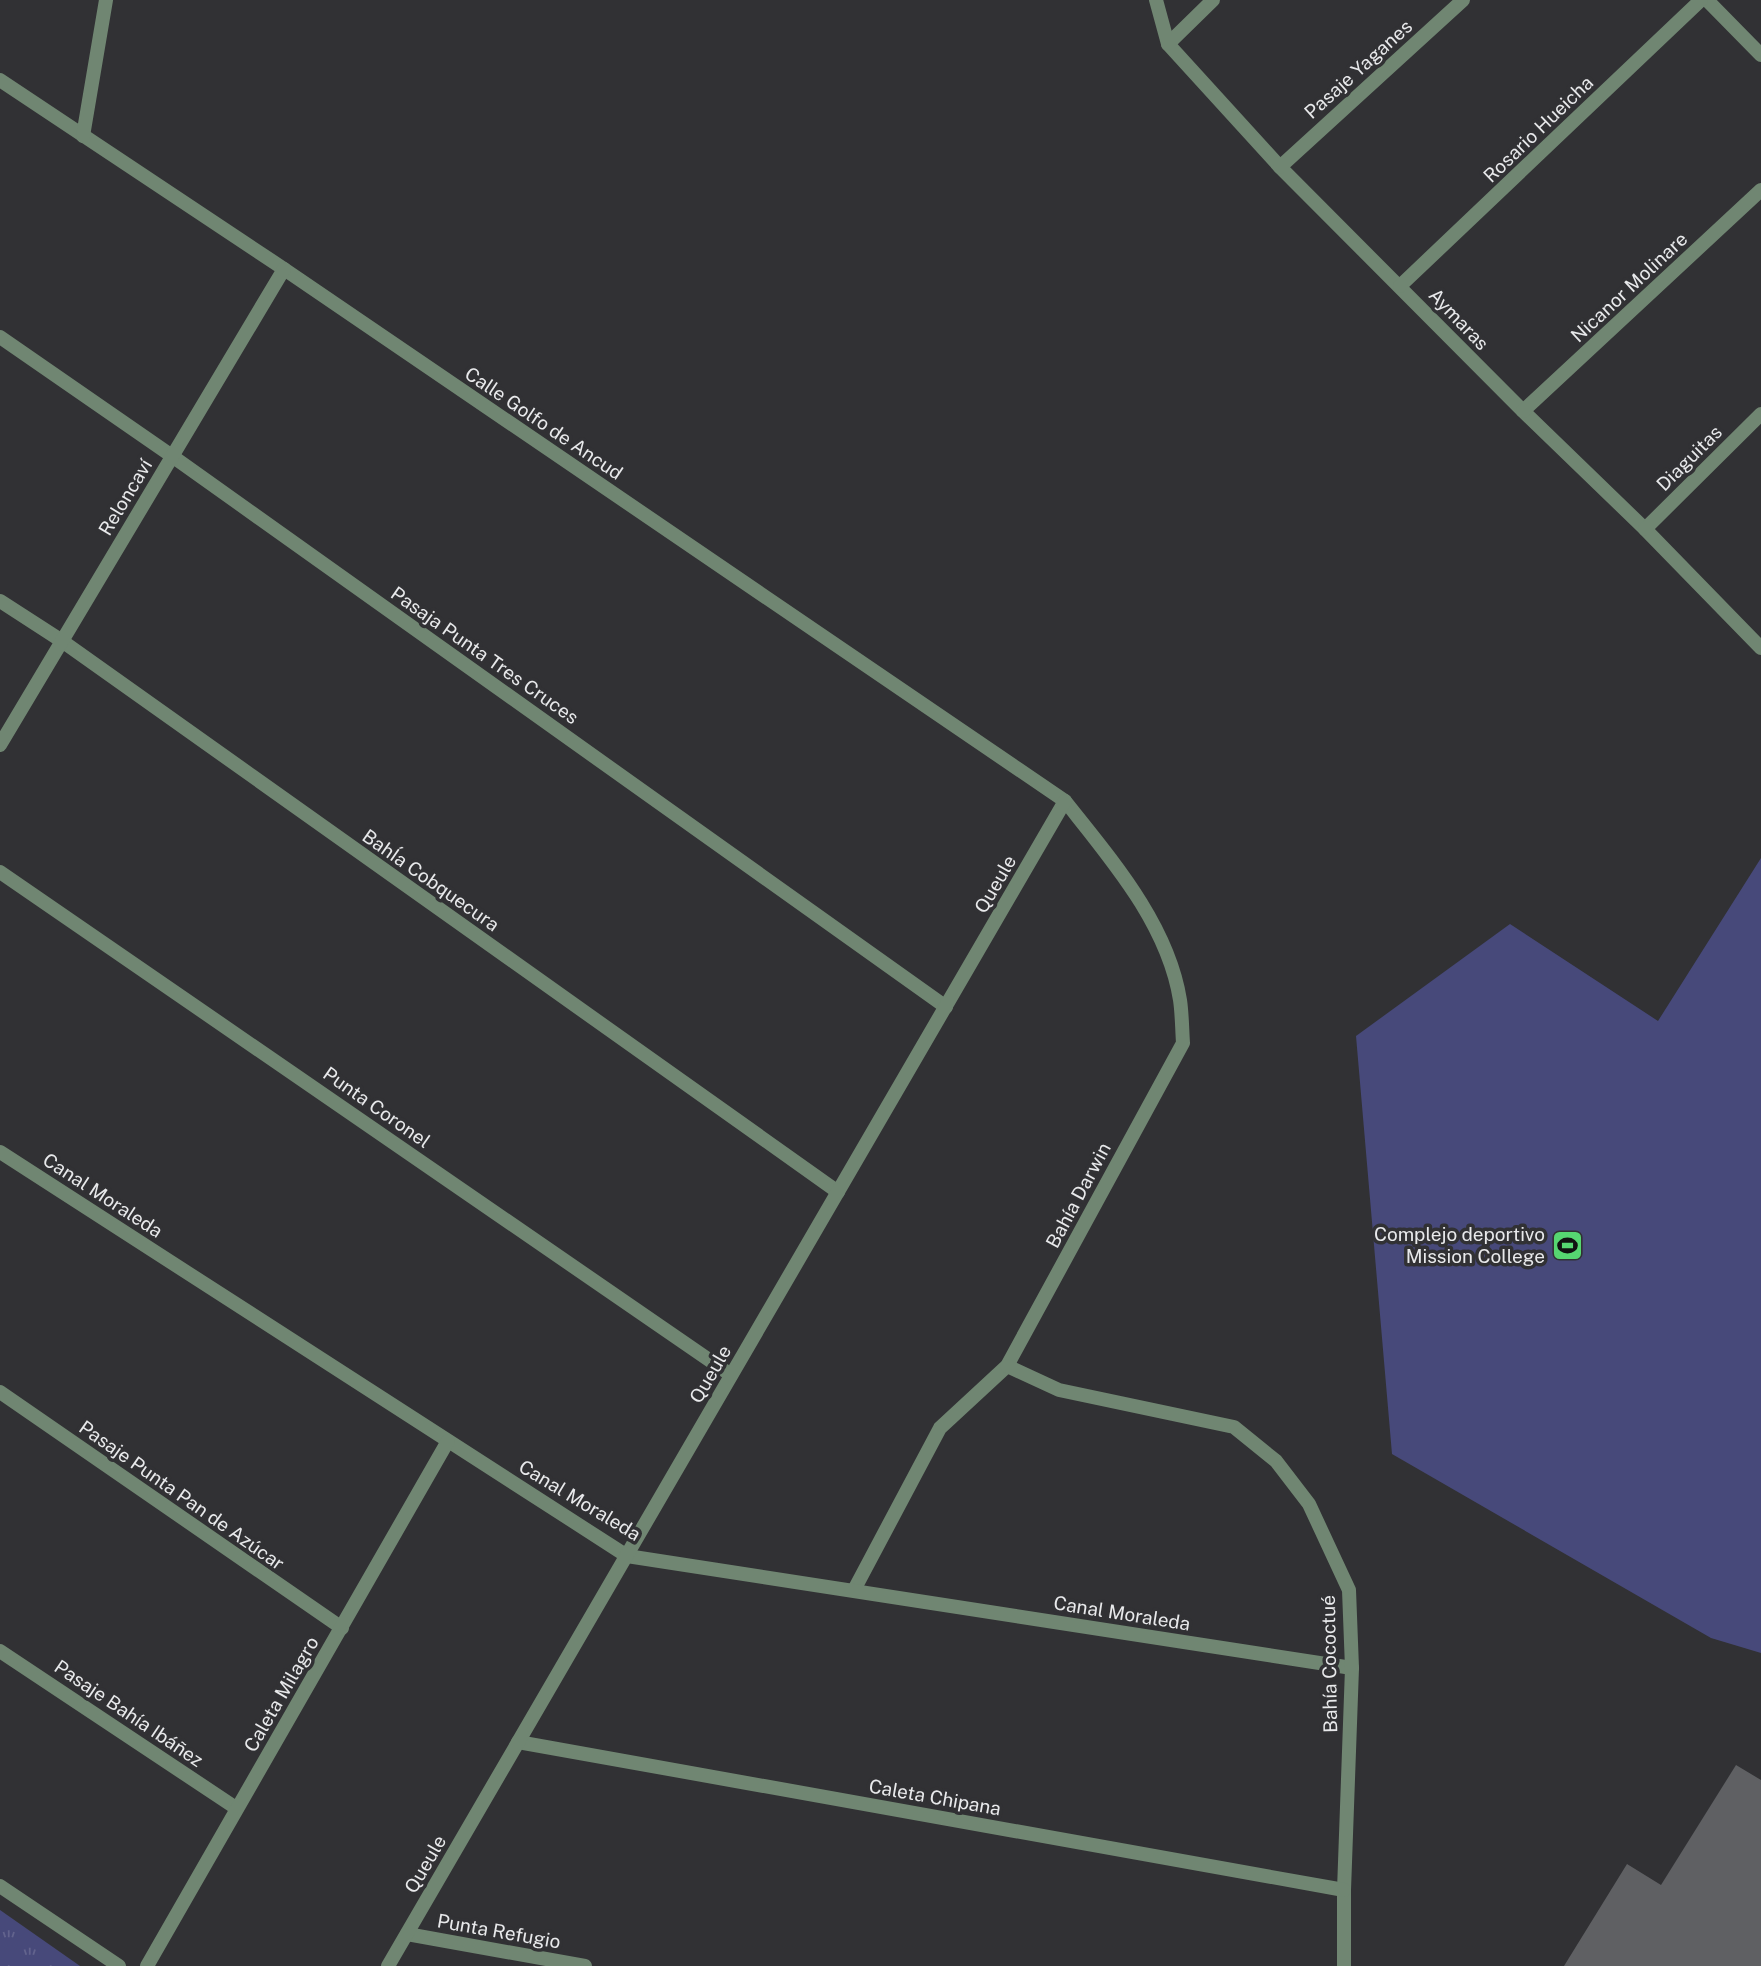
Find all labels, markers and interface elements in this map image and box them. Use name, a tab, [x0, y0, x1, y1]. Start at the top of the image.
street label: Pasaje Yaganes	[1300, 15, 1416, 123]
street label: Rosario Hueicha	[1479, 71, 1597, 187]
street label: Nicanor Molinare	[1566, 227, 1692, 347]
street label: Aymaras	[1425, 284, 1493, 354]
street label: Calle Golfo de Ancud	[461, 362, 627, 484]
street label: Diaguitas	[1652, 421, 1726, 495]
street label: Reloncaví	[94, 455, 156, 539]
street label: Pasaja Punta Tres Cruces	[387, 582, 583, 728]
street label: BahÍa Cobquecura	[358, 825, 504, 935]
street label: Queule	[970, 851, 1020, 917]
street label: Punta Coronel	[319, 1062, 435, 1152]
street label: Bahía Darwin	[1041, 1139, 1115, 1251]
street label: Canal Moraleda	[39, 1148, 167, 1242]
place label: Complejo deportivo Mission College	[1374, 1223, 1545, 1267]
sports icon: Complejo deportivo Mission College	[1551, 1228, 1585, 1262]
street label: Queule	[685, 1341, 735, 1407]
street label: Pasaje Punta Pan de Azúcar	[75, 1416, 289, 1574]
street label: Canal Moraleda	[515, 1455, 645, 1545]
street label: Canal Moraleda	[1052, 1591, 1192, 1635]
street label: Bahía Cococtué	[1317, 1595, 1341, 1733]
street label: Caleta Milagro	[239, 1633, 323, 1755]
street label: Pasaje Bahía Ibáñez	[51, 1655, 207, 1771]
street label: Caleta Chipana	[867, 1775, 1003, 1819]
street label: Queule	[400, 1831, 450, 1897]
street label: Punta Refugio	[436, 1909, 562, 1953]

